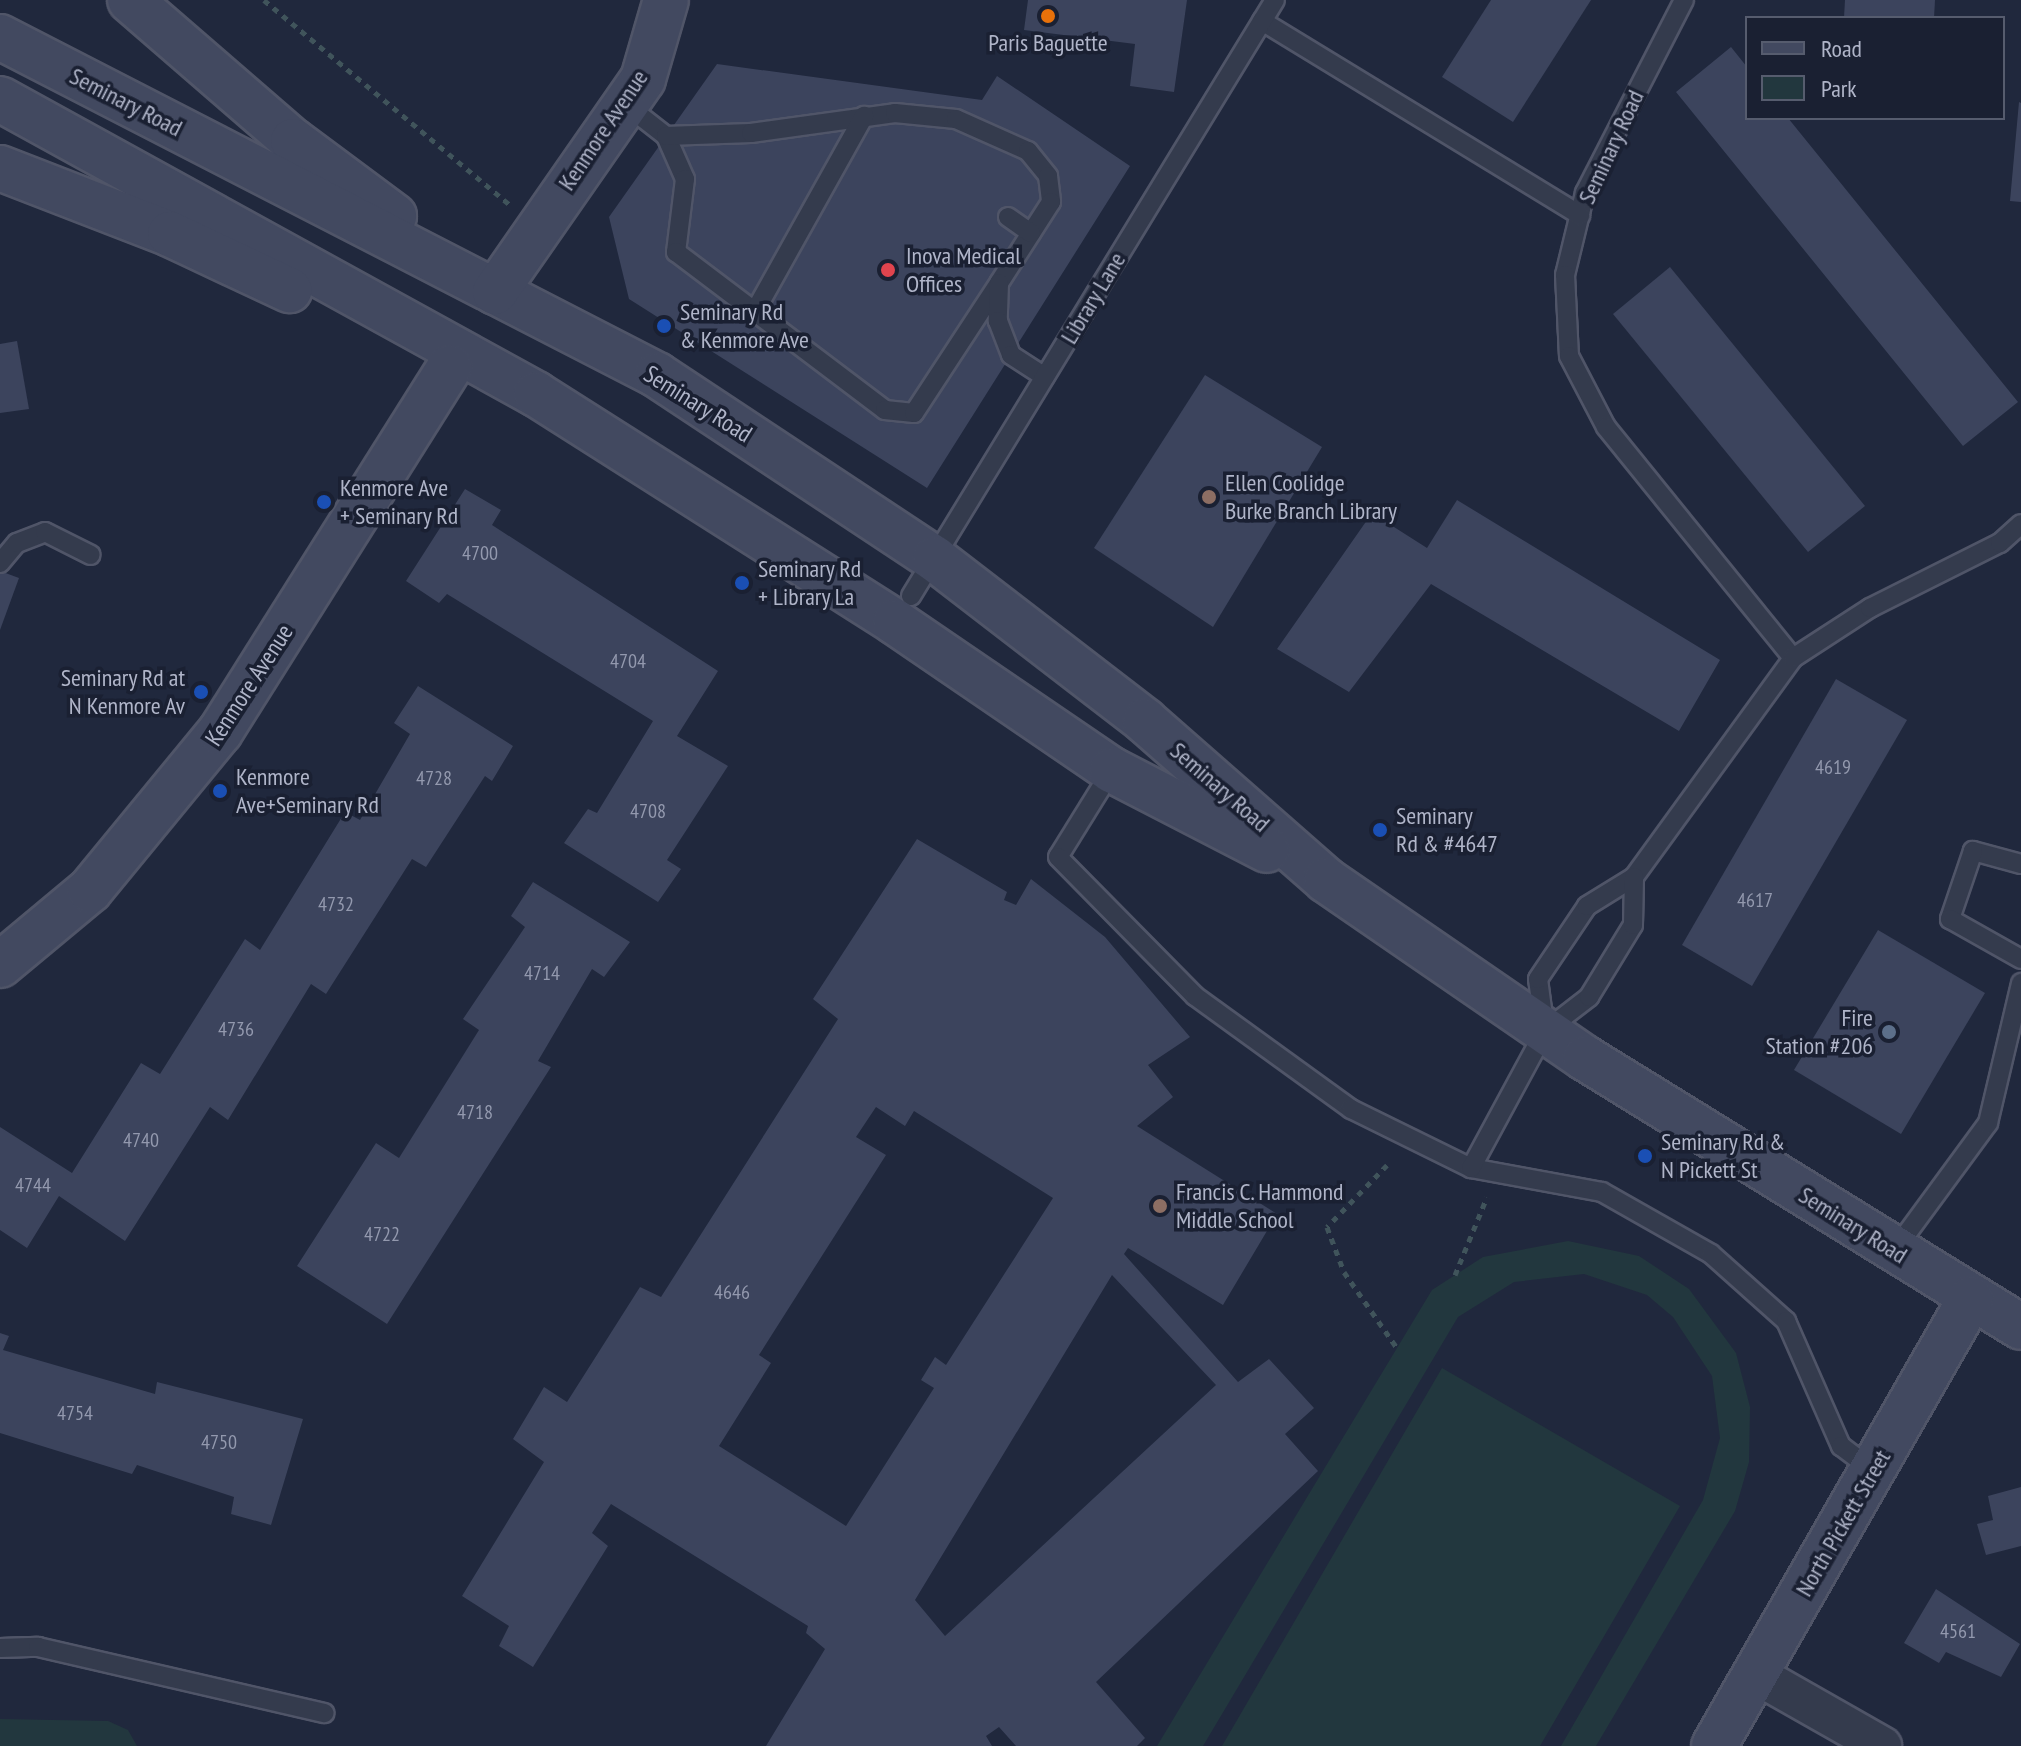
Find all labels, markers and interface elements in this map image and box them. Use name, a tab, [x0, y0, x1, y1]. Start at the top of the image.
marker: Paris Baguette	[1039, 7, 1057, 25]
legend	[1745, 16, 2005, 120]
place label: Paris Baguette	[988, 29, 1108, 57]
text: Road	[1821, 33, 1862, 64]
street label: Seminary Road	[65, 61, 187, 143]
street label: Kenmore Avenue	[552, 64, 654, 196]
text: Park	[1821, 73, 1857, 104]
street label: Seminary Road	[1572, 85, 1650, 209]
place label: Inova Medical Offices	[906, 242, 1021, 298]
street label: Library Lane	[1054, 247, 1132, 349]
marker: Inova Medical Offices	[877, 259, 899, 281]
place label: Seminary Rd & Kenmore Ave	[680, 298, 810, 354]
marker: Seminary Rd & Kenmore Ave	[655, 317, 673, 335]
street label: Seminary Road	[638, 359, 758, 449]
place label: Ellen Coolidge Burke Branch Library	[1225, 469, 1397, 525]
place label: Kenmore Ave + Seminary Rd	[340, 474, 459, 530]
marker: Ellen Coolidge Burke Branch Library	[1200, 488, 1218, 506]
marker: Kenmore Ave + Seminary Rd	[315, 493, 333, 511]
house number: 4700	[462, 541, 498, 565]
place label: Seminary Rd + Library La	[758, 555, 862, 611]
marker: Seminary Rd + Library La	[733, 574, 751, 592]
street label: Kenmore Avenue	[199, 619, 299, 751]
house number: 4704	[610, 649, 646, 673]
place label: Seminary Rd at N Kenmore Av	[60, 664, 185, 720]
marker: Seminary Rd at N Kenmore Av	[192, 683, 210, 701]
street label: Seminary Road	[1164, 736, 1276, 838]
house number: 4619	[1815, 755, 1851, 779]
place label: Kenmore Ave+Seminary Rd	[236, 763, 380, 819]
house number: 4728	[416, 766, 452, 790]
marker: Kenmore Ave+Seminary Rd	[211, 782, 229, 800]
house number: 4708	[630, 799, 666, 823]
place label: Seminary Rd & #4647	[1396, 802, 1498, 858]
marker: Seminary Rd & #4647	[1371, 821, 1389, 839]
house number: 4617	[1737, 888, 1773, 912]
house number: 4732	[318, 892, 354, 916]
house number: 4714	[524, 961, 560, 985]
place label: Fire Station #206	[1766, 1004, 1873, 1060]
house number: 4736	[218, 1017, 254, 1041]
marker: Fire Station #206	[1880, 1023, 1898, 1041]
house number: 4718	[457, 1100, 493, 1124]
house number: 4740	[123, 1128, 159, 1152]
place label: Seminary Rd & N Pickett St	[1661, 1128, 1786, 1184]
marker: Seminary Rd & N Pickett St	[1636, 1147, 1654, 1165]
house number: 4744	[15, 1173, 51, 1197]
place label: Francis C. Hammond Middle School	[1176, 1178, 1345, 1234]
street label: Seminary Road	[1793, 1180, 1913, 1270]
marker: Francis C. Hammond Middle School	[1151, 1197, 1169, 1215]
house number: 4722	[364, 1222, 400, 1246]
house number: 4646	[714, 1280, 750, 1304]
house number: 4754	[57, 1401, 93, 1425]
house number: 4750	[201, 1430, 237, 1454]
street label: North Pickett Street	[1789, 1445, 1897, 1601]
house number: 4561	[1940, 1619, 1976, 1643]

